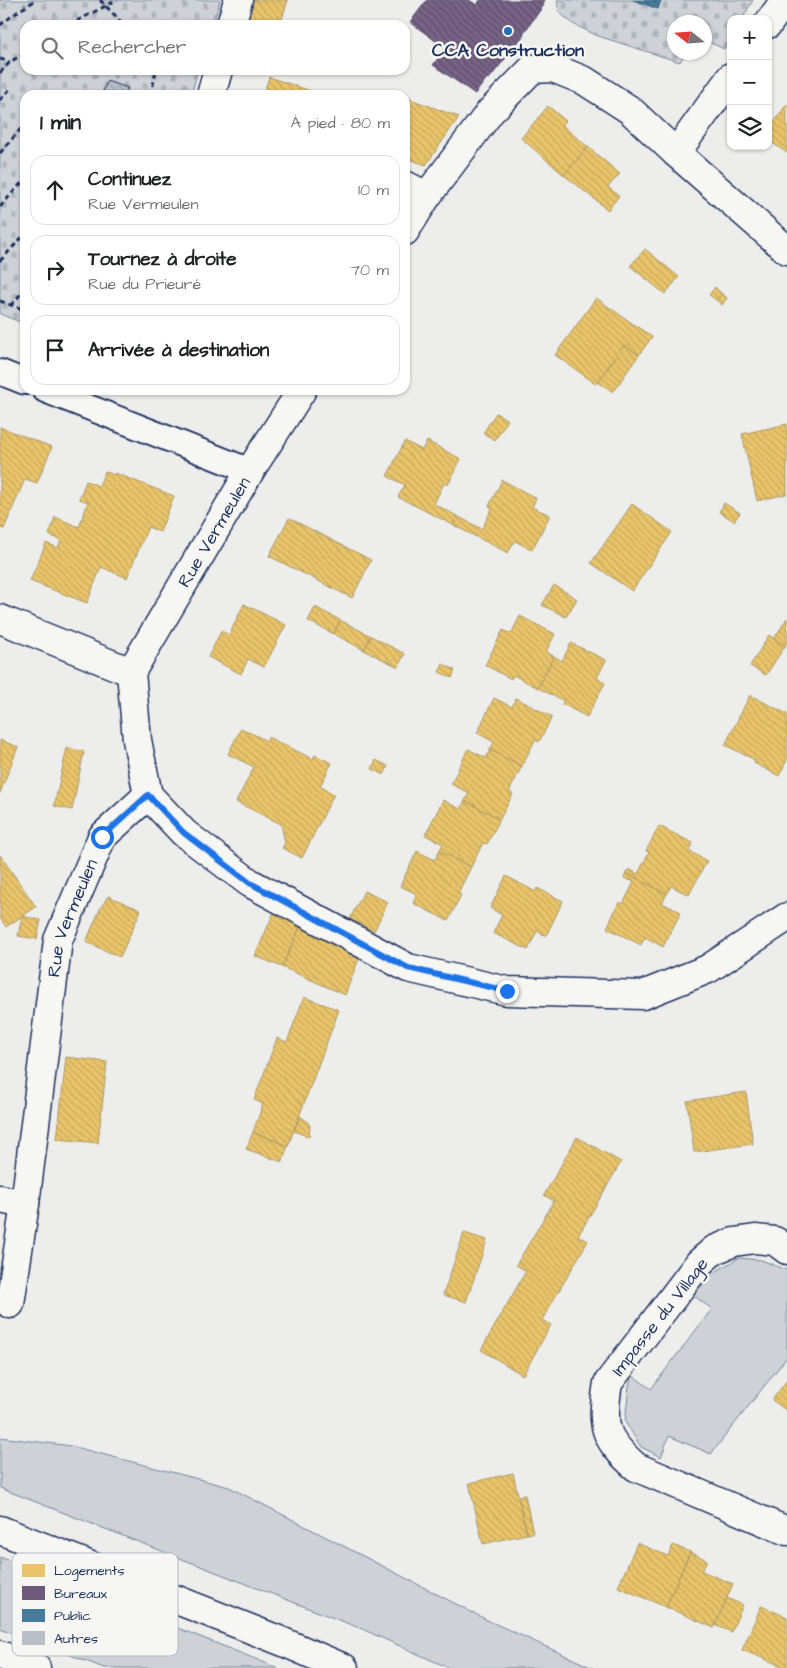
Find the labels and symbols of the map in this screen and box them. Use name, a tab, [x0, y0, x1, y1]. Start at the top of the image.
north arrow	[667, 15, 712, 60]
marker: CCA Construction	[502, 25, 514, 37]
place label: CCA Construction	[432, 38, 584, 63]
street label: Rue Vermeulen	[171, 472, 256, 592]
route start	[91, 826, 114, 849]
street label: Rue Vermeulen	[41, 855, 104, 979]
route end	[496, 980, 519, 1003]
street label: Impasse du Village	[606, 1252, 715, 1382]
legend	[12, 1553, 178, 1656]
text: Logements	[54, 1561, 125, 1581]
text: Bureaux	[54, 1584, 108, 1604]
text: Public	[54, 1606, 91, 1626]
text: Autres	[54, 1629, 98, 1649]

